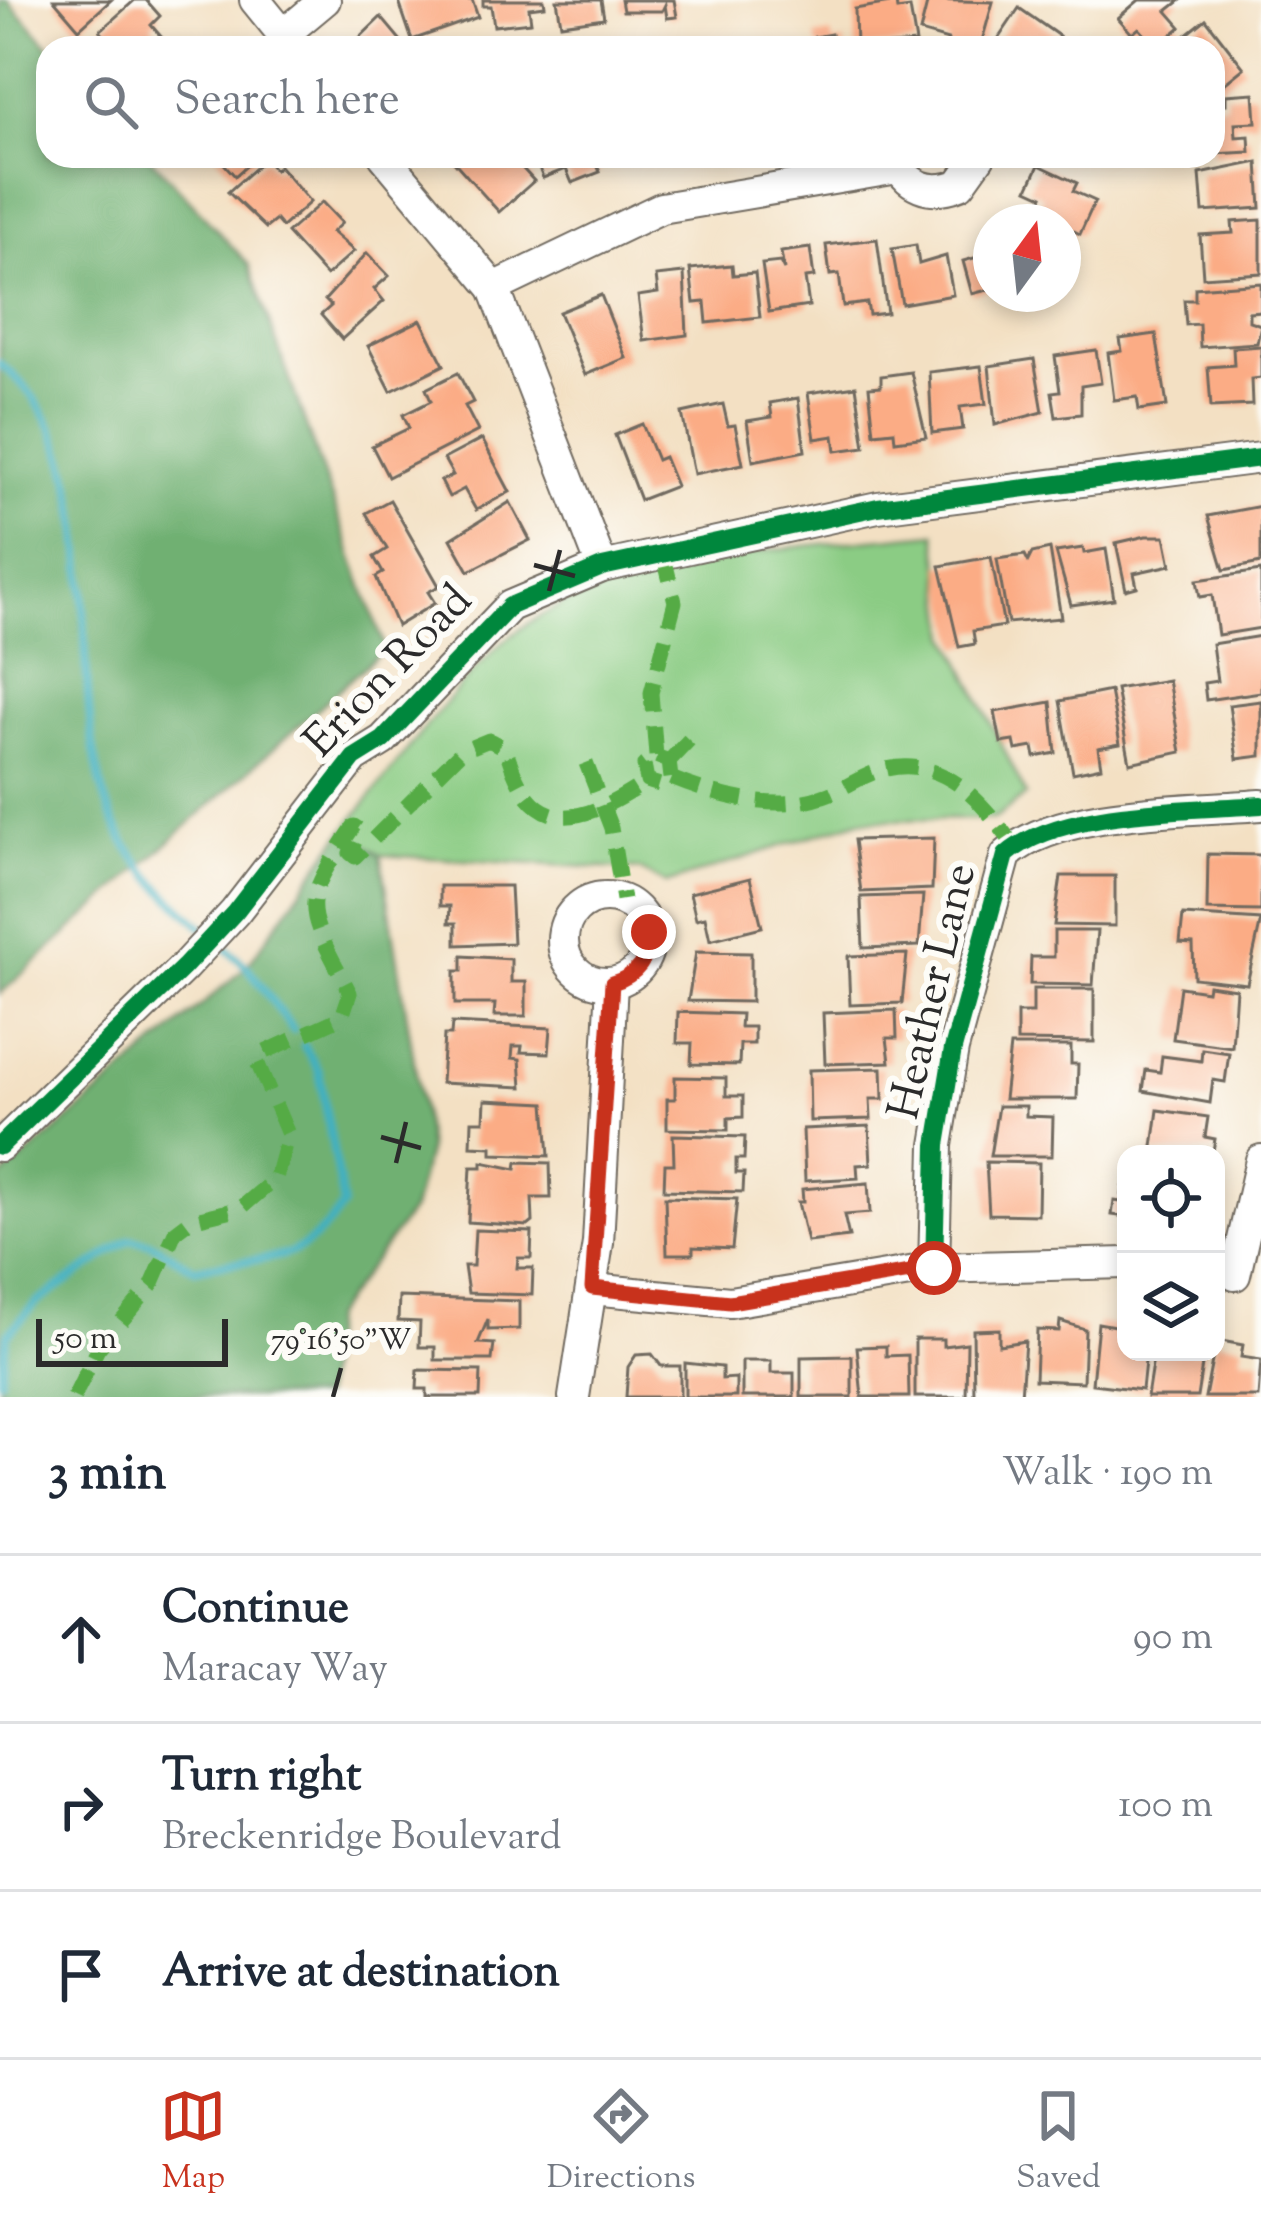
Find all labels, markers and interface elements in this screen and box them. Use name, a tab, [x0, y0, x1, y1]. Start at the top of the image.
search box	[36, 36, 1225, 168]
icon: search	[78, 69, 144, 135]
text: Search here	[174, 70, 400, 135]
north arrow	[973, 204, 1081, 312]
street label: Erion Road	[291, 572, 489, 774]
street label: Heather Lane	[874, 858, 996, 1126]
route end	[622, 905, 676, 959]
map controls	[1117, 1145, 1225, 1361]
button: locate	[1117, 1145, 1225, 1253]
route start	[907, 1241, 961, 1295]
button: layers	[1117, 1253, 1225, 1361]
scale bar	[36, 1313, 228, 1366]
text: 50 m	[54, 1316, 117, 1364]
text: 79°16'50"W	[271, 1320, 411, 1363]
text: 3 min	[48, 1439, 166, 1512]
text: Walk · 190 m	[1002, 1447, 1213, 1503]
text: Continue	[162, 1578, 349, 1643]
icon: ahead	[48, 1606, 114, 1672]
text: 90 m	[1133, 1611, 1213, 1667]
text: Maracay Way	[162, 1643, 388, 1699]
text: Turn right	[162, 1746, 361, 1811]
icon: right	[48, 1774, 114, 1840]
text: 100 m	[1118, 1779, 1213, 1835]
text: Breckenridge Boulevard	[162, 1811, 562, 1867]
icon: arrive	[48, 1942, 114, 2008]
text: Arrive at destination	[162, 1942, 560, 2007]
tab: Map	[160, 2083, 226, 2203]
tab: Directions	[547, 2083, 696, 2203]
tab: Saved	[1016, 2083, 1101, 2203]

